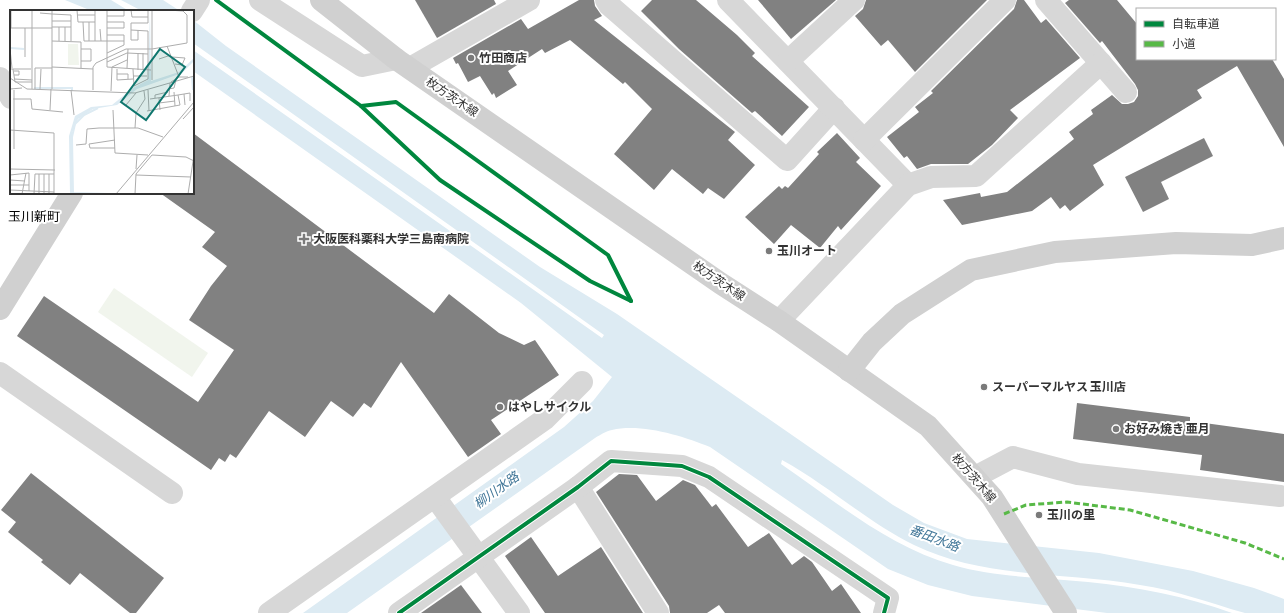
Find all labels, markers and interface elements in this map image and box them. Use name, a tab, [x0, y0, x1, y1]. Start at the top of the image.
legend	[1136, 8, 1276, 60]
inset map	[10, 10, 194, 194]
text: 自転車道	[1172, 17, 1220, 30]
text: 小道	[1172, 37, 1196, 50]
place label: 竹田商店	[479, 52, 527, 64]
marker: 竹田商店	[466, 53, 476, 63]
street label: 枚方茨木線	[424, 74, 481, 119]
district label: 玉川新町	[8, 210, 60, 224]
place label: 大阪医科薬科大学三島南病院	[313, 232, 469, 245]
marker: 大阪医科薬科大学三島南病院	[298, 233, 310, 245]
place label: 玉川オート	[777, 244, 837, 257]
marker: 玉川オート	[764, 246, 774, 256]
street label: 枚方茨木線	[691, 258, 748, 303]
place label: スーパーマルヤス 玉川店	[992, 380, 1126, 393]
marker: スーパーマルヤス 玉川店	[979, 382, 989, 392]
place label: はやしサイクル	[508, 400, 591, 413]
marker: はやしサイクル	[495, 402, 505, 412]
place label: お好み焼き 亜月	[1124, 422, 1210, 435]
marker: お好み焼き 亜月	[1111, 424, 1121, 434]
street label: 枚方茨木線	[950, 451, 999, 505]
water label: 柳川水路	[472, 469, 523, 512]
place label: 玉川の里	[1047, 508, 1095, 521]
marker: 玉川の里	[1034, 510, 1044, 520]
water label: 番田水路	[907, 523, 962, 555]

